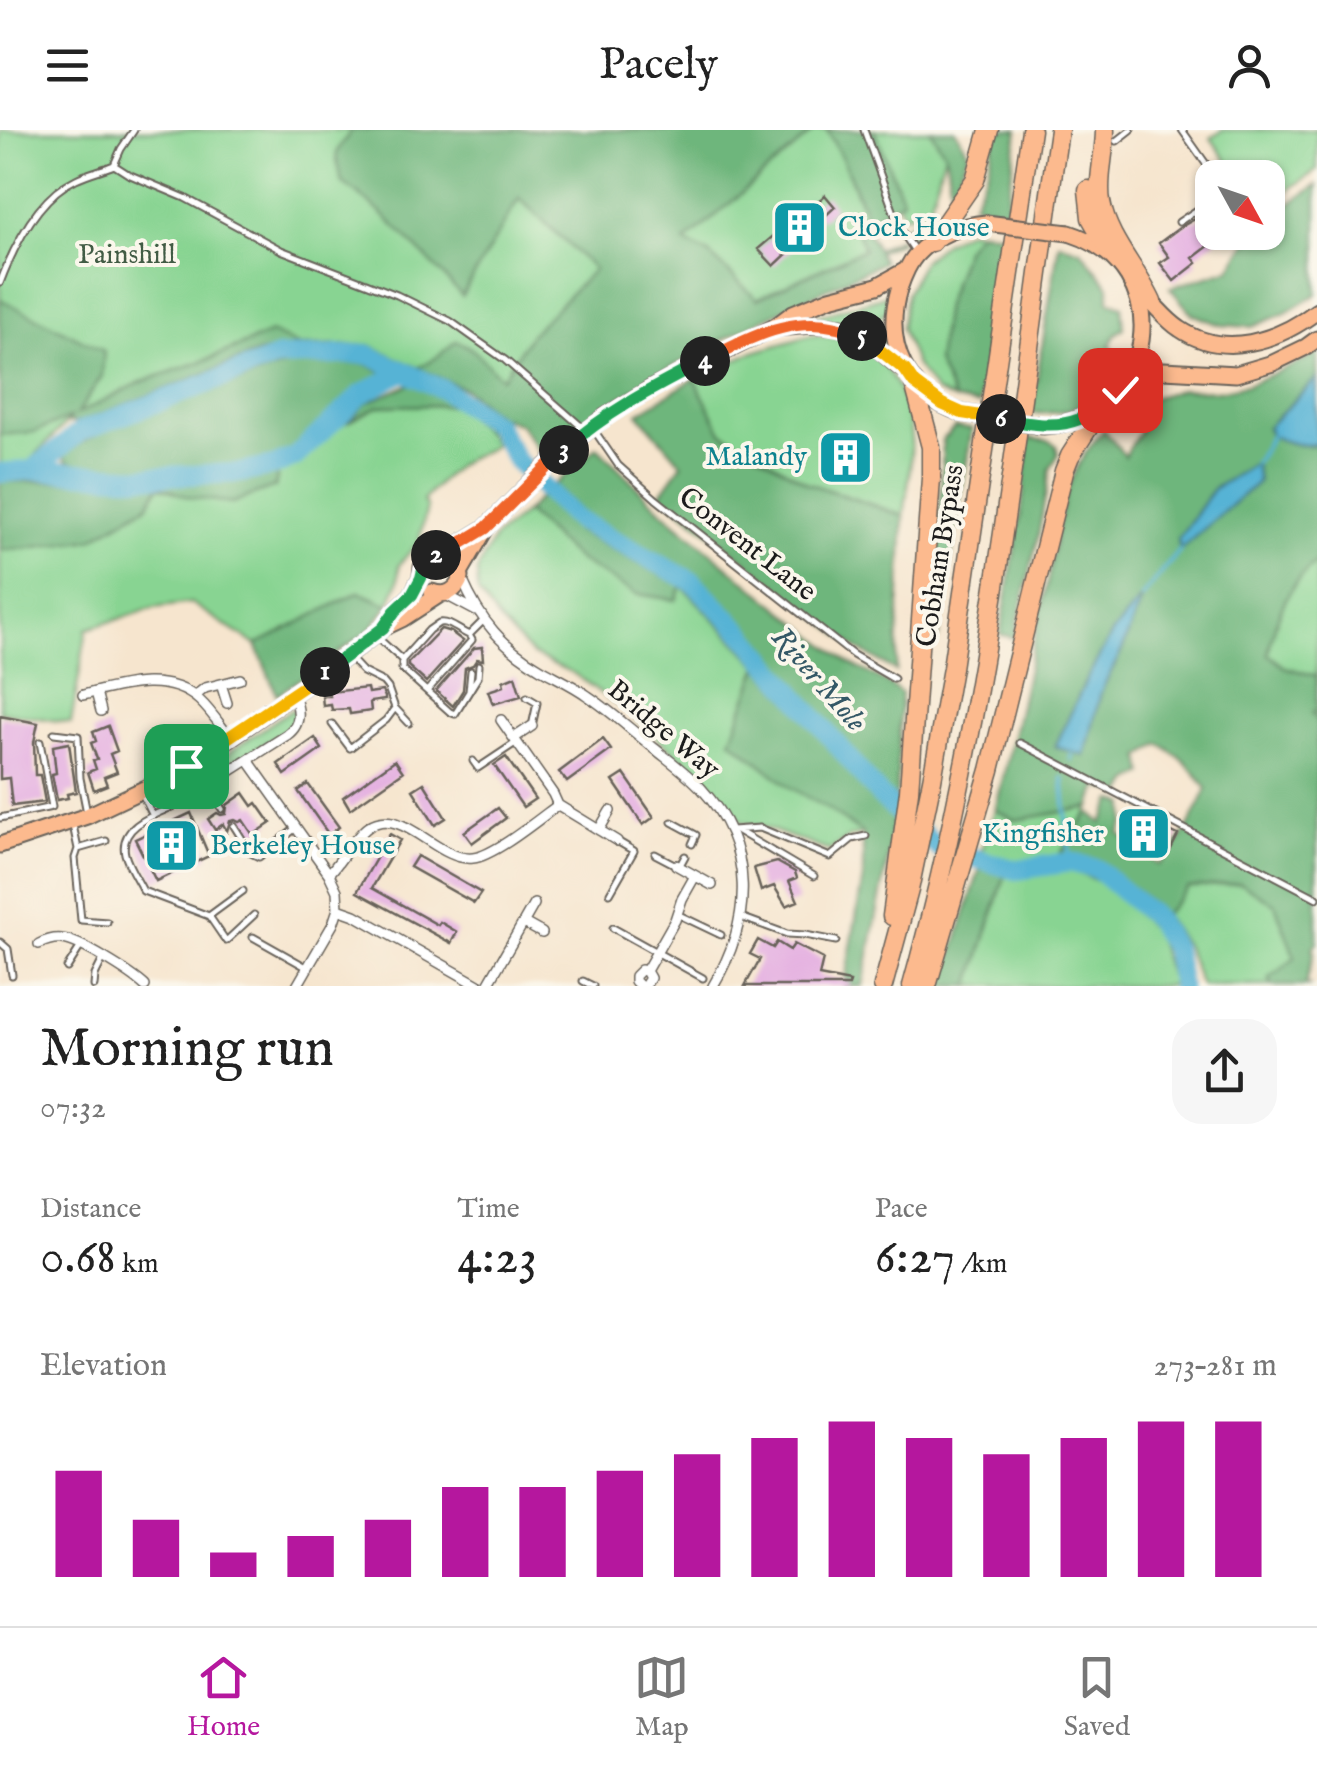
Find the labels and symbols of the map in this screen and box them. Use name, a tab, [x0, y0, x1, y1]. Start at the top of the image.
north arrow	[1195, 160, 1285, 250]
building icon: Clock House	[769, 198, 829, 258]
place label: Clock House	[838, 211, 990, 246]
park label: Painshill	[78, 238, 176, 273]
pin: 5	[837, 311, 887, 361]
pin: 4	[680, 336, 730, 386]
pin	[1078, 348, 1163, 433]
pin: 6	[976, 394, 1026, 444]
pin: 3	[539, 425, 589, 475]
building icon: Malandy	[816, 427, 876, 487]
place label: Malandy	[705, 440, 807, 475]
street label: Cobham Bypass	[909, 462, 973, 650]
street label: Convent Lane	[671, 480, 823, 610]
pin: 2	[411, 530, 461, 580]
water label: River Mole	[762, 620, 874, 740]
pin: 1	[300, 647, 350, 697]
street label: Bridge Way	[600, 673, 726, 787]
pin	[144, 724, 229, 809]
building icon: Kingfisher	[1113, 804, 1173, 864]
building icon: Berkeley House	[141, 816, 201, 876]
place label: Kingfisher	[982, 817, 1104, 852]
place label: Berkeley House	[210, 829, 395, 864]

